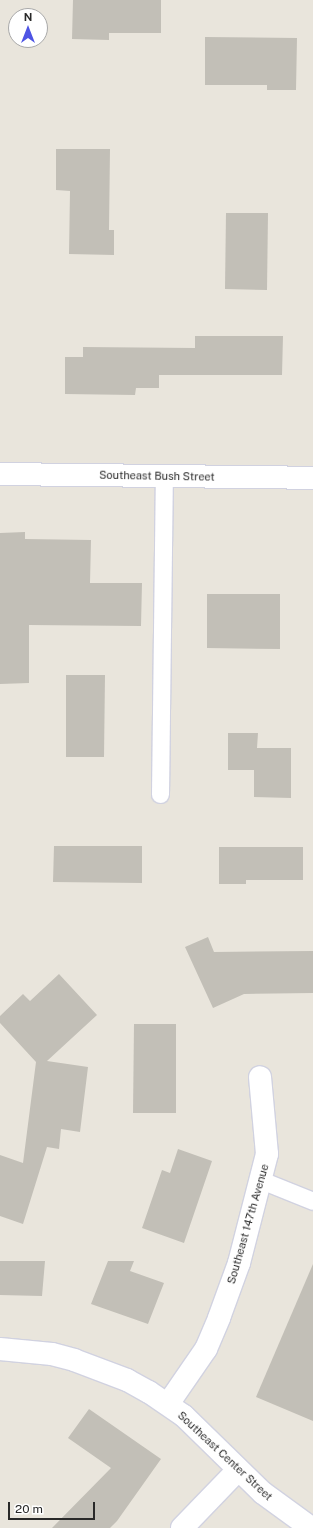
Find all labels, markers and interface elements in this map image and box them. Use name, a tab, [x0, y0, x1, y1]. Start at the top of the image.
north arrow	[8, 8, 48, 48]
text: N	[24, 11, 32, 23]
street label: Southeast Bush Street	[99, 468, 215, 484]
street label: Southeast 147th Avenue	[225, 1162, 271, 1286]
street label: Southeast Center Street	[175, 1409, 275, 1503]
scale bar	[10, 1494, 97, 1520]
text: 20 m	[15, 1502, 43, 1516]

